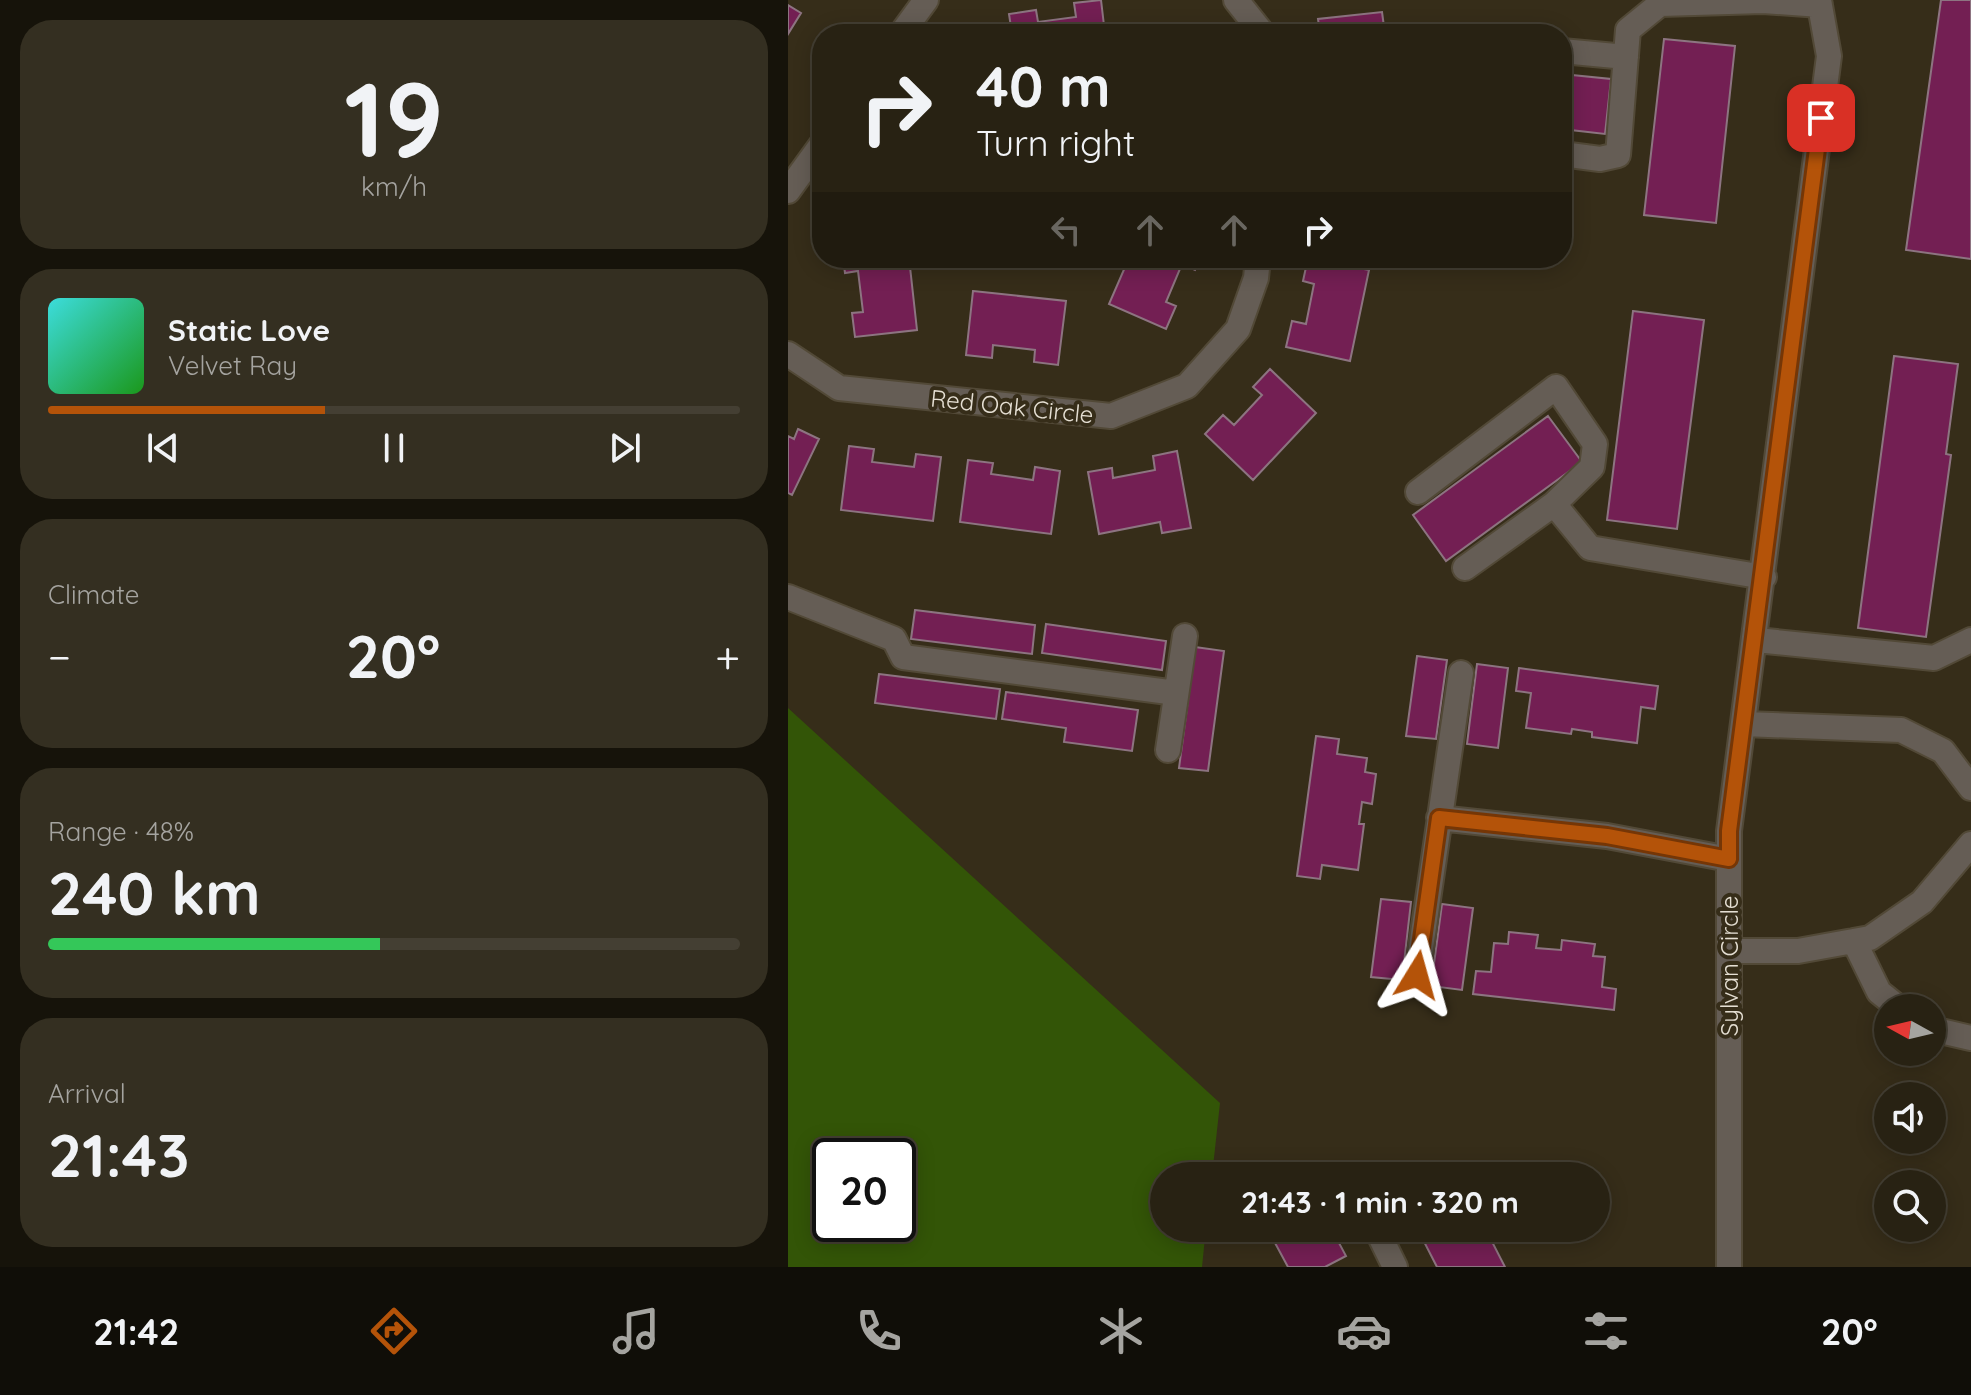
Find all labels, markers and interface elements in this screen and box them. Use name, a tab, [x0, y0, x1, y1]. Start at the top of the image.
text: 40 m	[976, 51, 1111, 121]
text: 19	[344, 53, 444, 183]
icon: right	[844, 56, 948, 160]
pin	[1787, 84, 1855, 152]
icon: arrive	[1799, 96, 1843, 140]
text: Turn right	[976, 120, 1135, 165]
text: km/h	[361, 170, 427, 203]
icon: left	[1044, 208, 1088, 252]
icon: ahead	[1128, 208, 1172, 252]
icon: ahead	[1212, 208, 1256, 252]
icon: right	[1296, 208, 1340, 252]
text: Static Love	[168, 311, 330, 349]
text: Velvet Ray	[168, 349, 297, 382]
street label: Red Oak Circle	[929, 383, 1095, 429]
icon: previous	[141, 426, 185, 470]
icon: pause	[372, 426, 416, 470]
icon: next	[603, 426, 647, 470]
text: Climate	[48, 578, 139, 611]
text: 20°	[346, 618, 440, 693]
text: −	[48, 629, 71, 684]
text: +	[715, 629, 740, 684]
text: Range · 48%	[48, 815, 194, 848]
text: 240 km	[48, 855, 261, 930]
street label: Sylvan Circle	[1714, 896, 1744, 1036]
position arrow	[1375, 933, 1459, 1017]
north arrow	[1874, 994, 1946, 1066]
map controls	[1874, 994, 1946, 1242]
text: Arrival	[48, 1077, 126, 1110]
button: sound	[1874, 1082, 1946, 1154]
text: 21:43	[48, 1117, 189, 1192]
speed limit sign: 20	[812, 1138, 916, 1242]
button: search	[1874, 1170, 1946, 1242]
text: 21:43 · 1 min · 320 m	[1241, 1183, 1519, 1221]
icon: directions	[366, 1303, 422, 1359]
icon: music	[608, 1303, 664, 1359]
icon: phone	[851, 1303, 907, 1359]
icon: climate	[1093, 1303, 1149, 1359]
icon: car	[1336, 1303, 1392, 1359]
icon: filters	[1578, 1303, 1634, 1359]
text: 21:42	[93, 1309, 179, 1354]
text: 20°	[1821, 1309, 1878, 1354]

